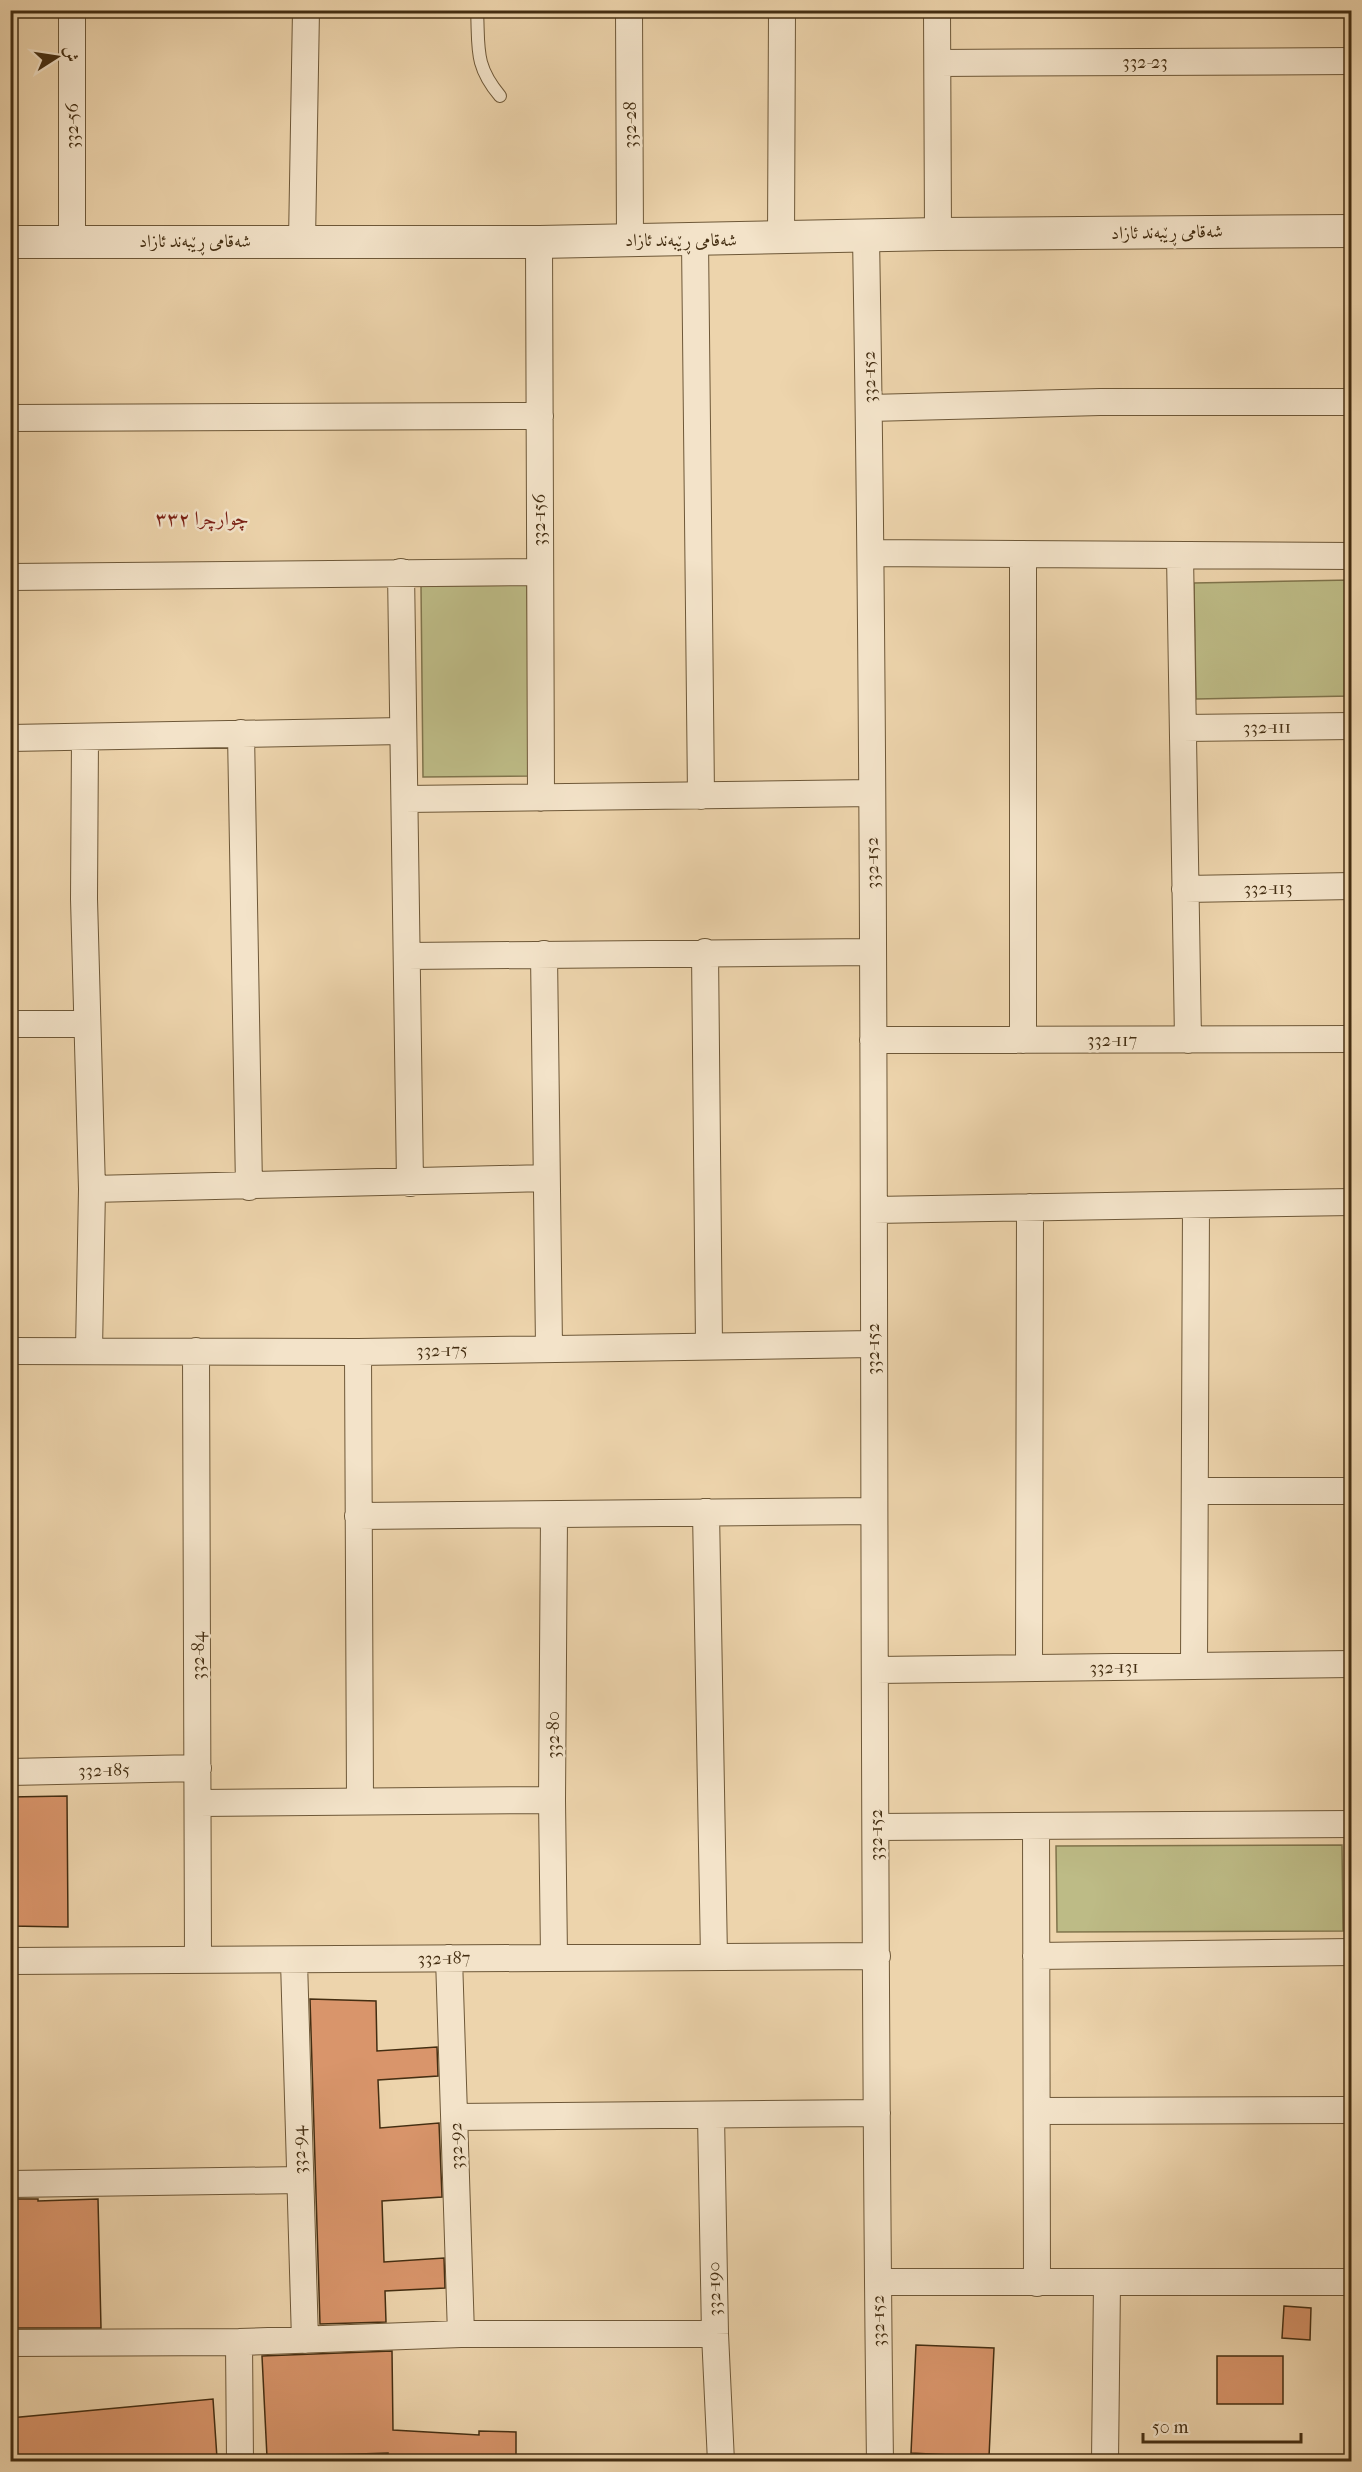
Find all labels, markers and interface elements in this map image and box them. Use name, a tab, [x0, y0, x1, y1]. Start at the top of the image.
north arrow	[27, 27, 87, 87]
text: ش	[60, 44, 82, 64]
street label: 332-23	[1122, 52, 1168, 73]
street label: 332-28	[620, 102, 641, 149]
street label: 332-56	[62, 103, 83, 149]
street label: شەقامی ڕێبەند ئازاد	[1111, 221, 1223, 248]
street label: شەقامی ڕێبەند ئازاد	[625, 230, 737, 255]
street label: شەقامی ڕێبەند ئازاد	[139, 231, 251, 256]
street label: 332-152	[859, 351, 880, 403]
street label: 332-156	[529, 493, 550, 546]
district label: چوارچرا ٣٣٢	[155, 507, 249, 532]
street label: 332-111	[1243, 717, 1291, 738]
street label: 332-152	[862, 837, 883, 889]
street label: 332-113	[1243, 878, 1293, 899]
street label: 332-117	[1087, 1030, 1137, 1051]
street label: 332-152	[863, 1323, 884, 1375]
street label: 332-175	[416, 1340, 468, 1361]
street label: 332-84	[188, 1631, 209, 1680]
street label: 332-131	[1089, 1657, 1139, 1678]
street label: 332-80	[543, 1711, 564, 1759]
street label: 332-185	[78, 1760, 130, 1781]
street label: 332-152	[866, 1809, 887, 1861]
street label: 332-187	[417, 1948, 471, 1969]
street label: 332-92	[445, 2122, 468, 2170]
street label: 332-94	[288, 2125, 311, 2175]
street label: 332-190	[704, 2262, 725, 2316]
street label: 332-152	[868, 2295, 889, 2347]
scale bar	[1143, 2406, 1300, 2444]
text: 50 m	[1152, 2417, 1189, 2438]

